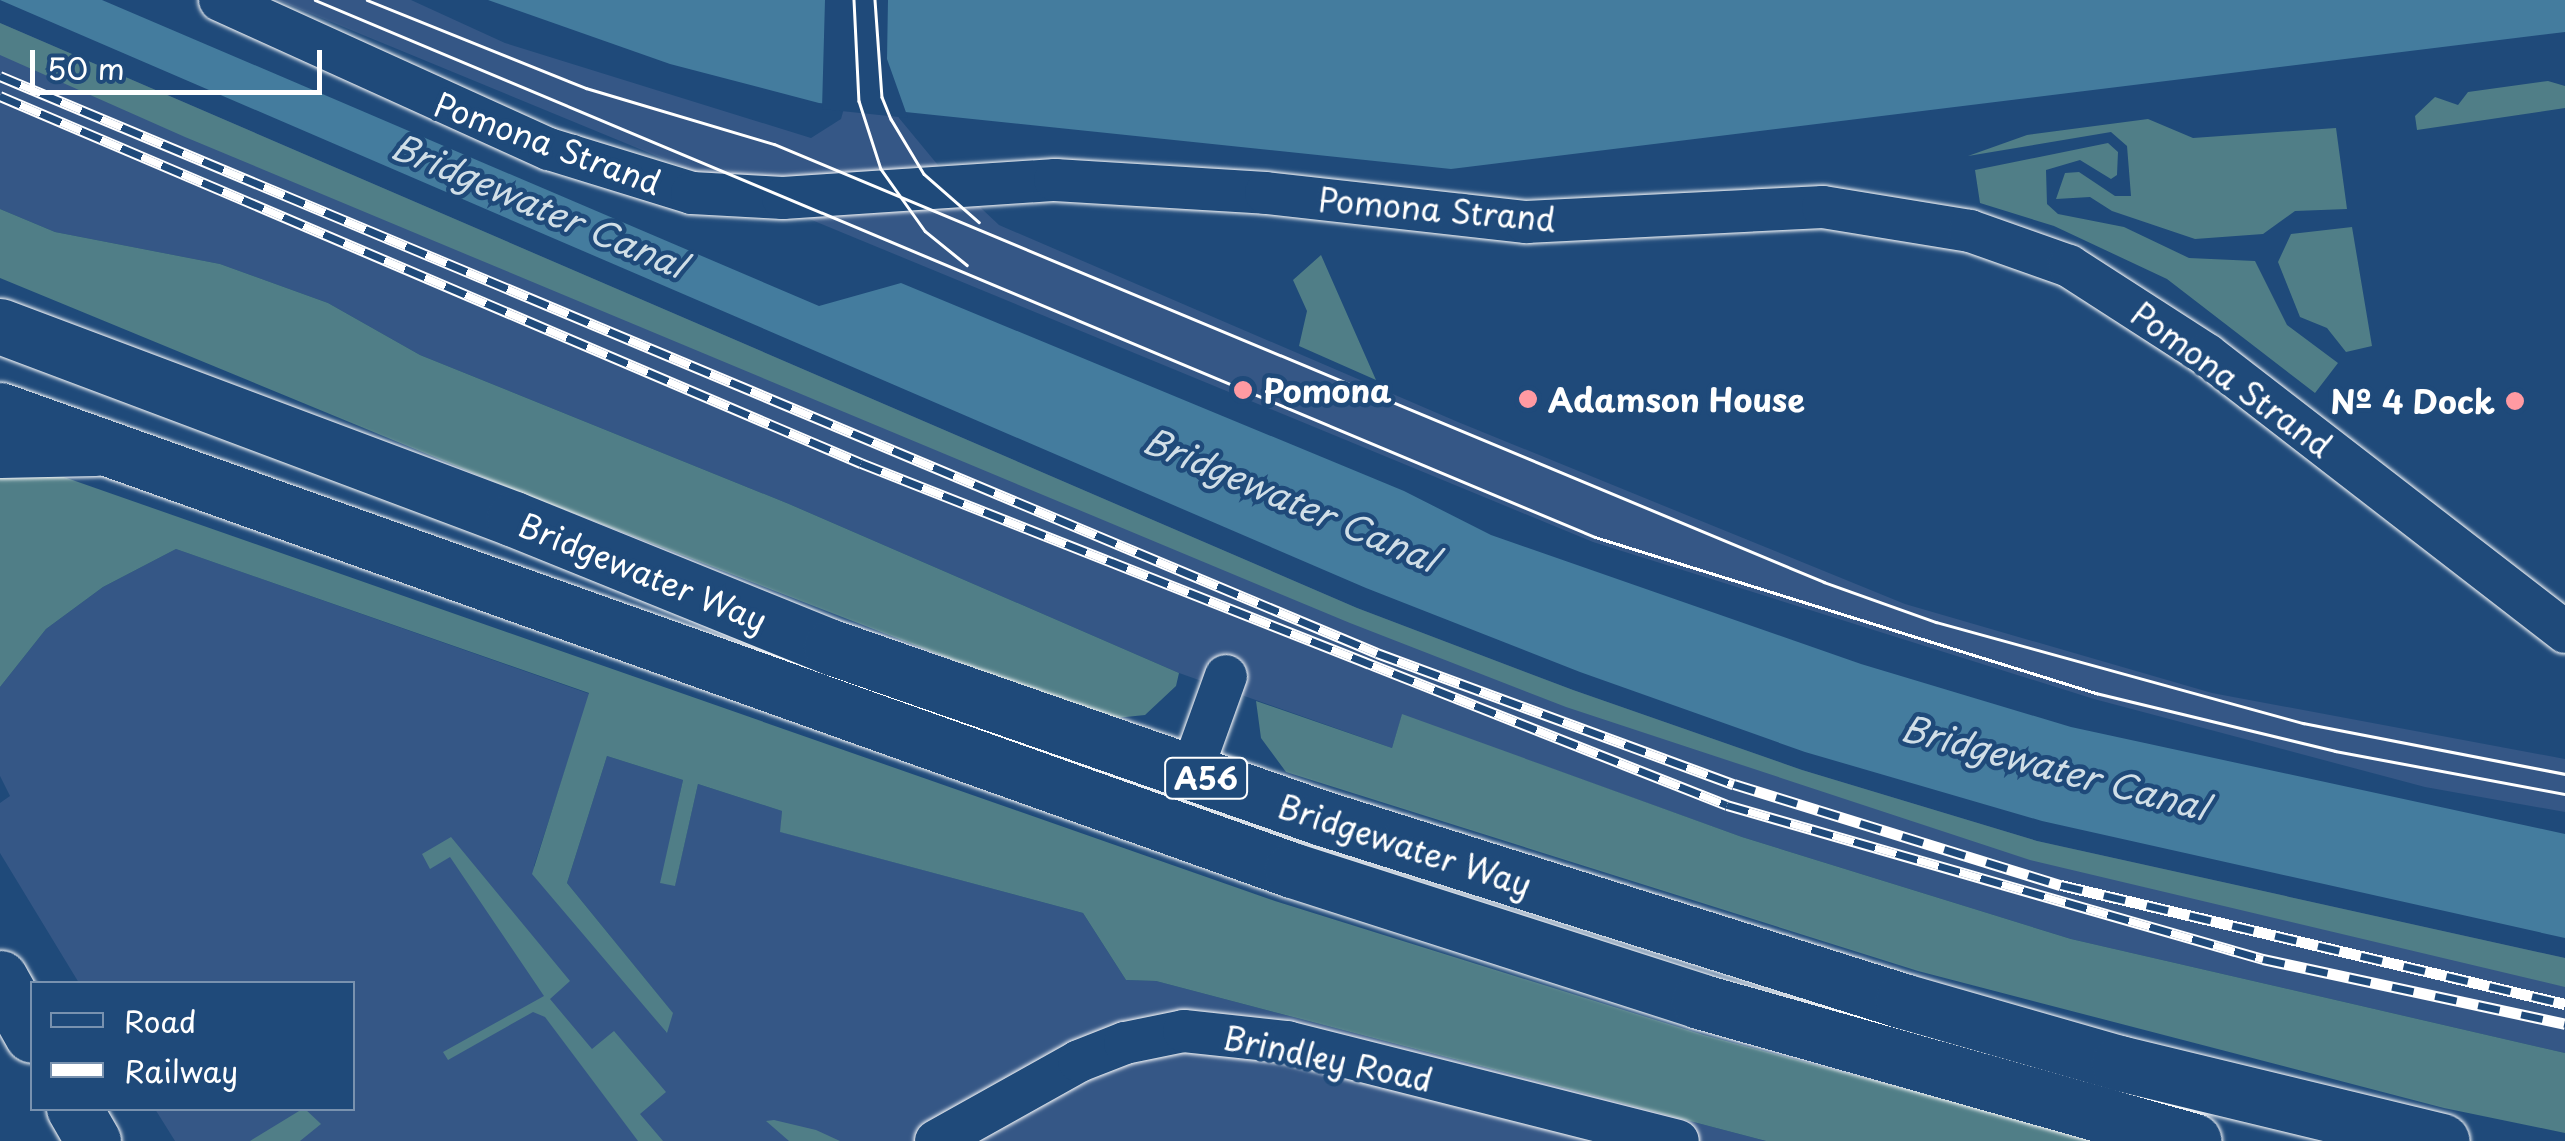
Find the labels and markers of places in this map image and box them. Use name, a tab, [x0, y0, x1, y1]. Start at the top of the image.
place label: Pomona	[1263, 371, 1392, 409]
marker: Pomona	[1232, 379, 1254, 401]
place label: Adamson House	[1548, 380, 1807, 418]
place label: № 4 Dock	[2328, 382, 2495, 420]
marker: Adamson House	[1517, 388, 1539, 410]
marker: № 4 Dock	[2504, 390, 2526, 412]

